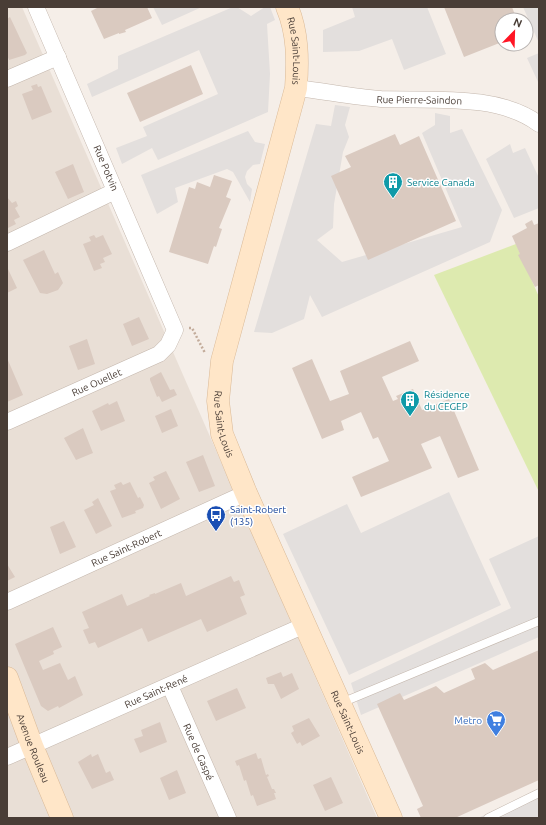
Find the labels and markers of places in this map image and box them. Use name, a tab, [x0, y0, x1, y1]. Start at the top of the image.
building icon: Service Canada	[382, 171, 404, 199]
place label: Service Canada	[407, 177, 475, 188]
building icon: Résidence du CEGEP	[399, 389, 421, 417]
place label: Résidence du CEGEP	[424, 389, 470, 412]
bus stop icon: Saint-Robert (135)	[205, 504, 227, 532]
place label: Saint-Robert (135)	[230, 504, 286, 527]
supermarket icon: Metro	[485, 709, 507, 737]
place label: Metro	[454, 715, 482, 726]

